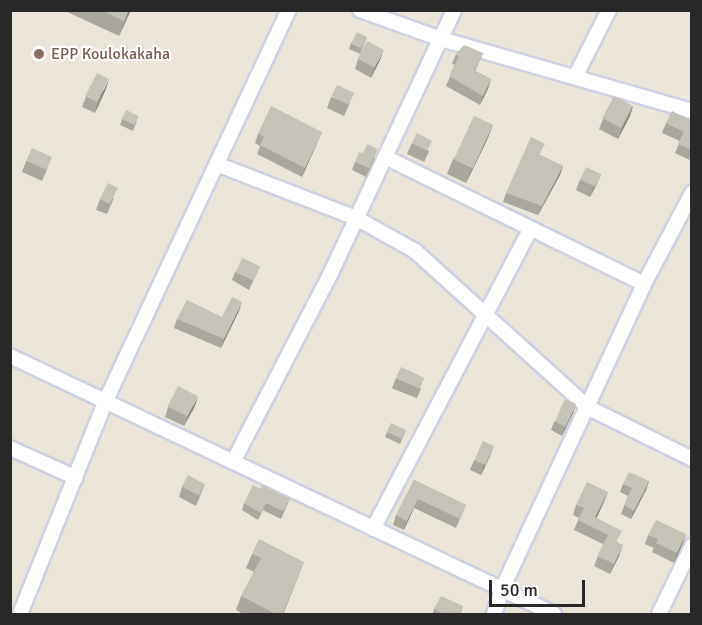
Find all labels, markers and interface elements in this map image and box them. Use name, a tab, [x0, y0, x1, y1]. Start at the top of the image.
place label: EPP Koulokakaha	[51, 44, 170, 64]
marker: EPP Koulokakaha	[32, 47, 46, 61]
scale bar	[492, 568, 588, 606]
text: 50 m	[500, 579, 538, 601]

